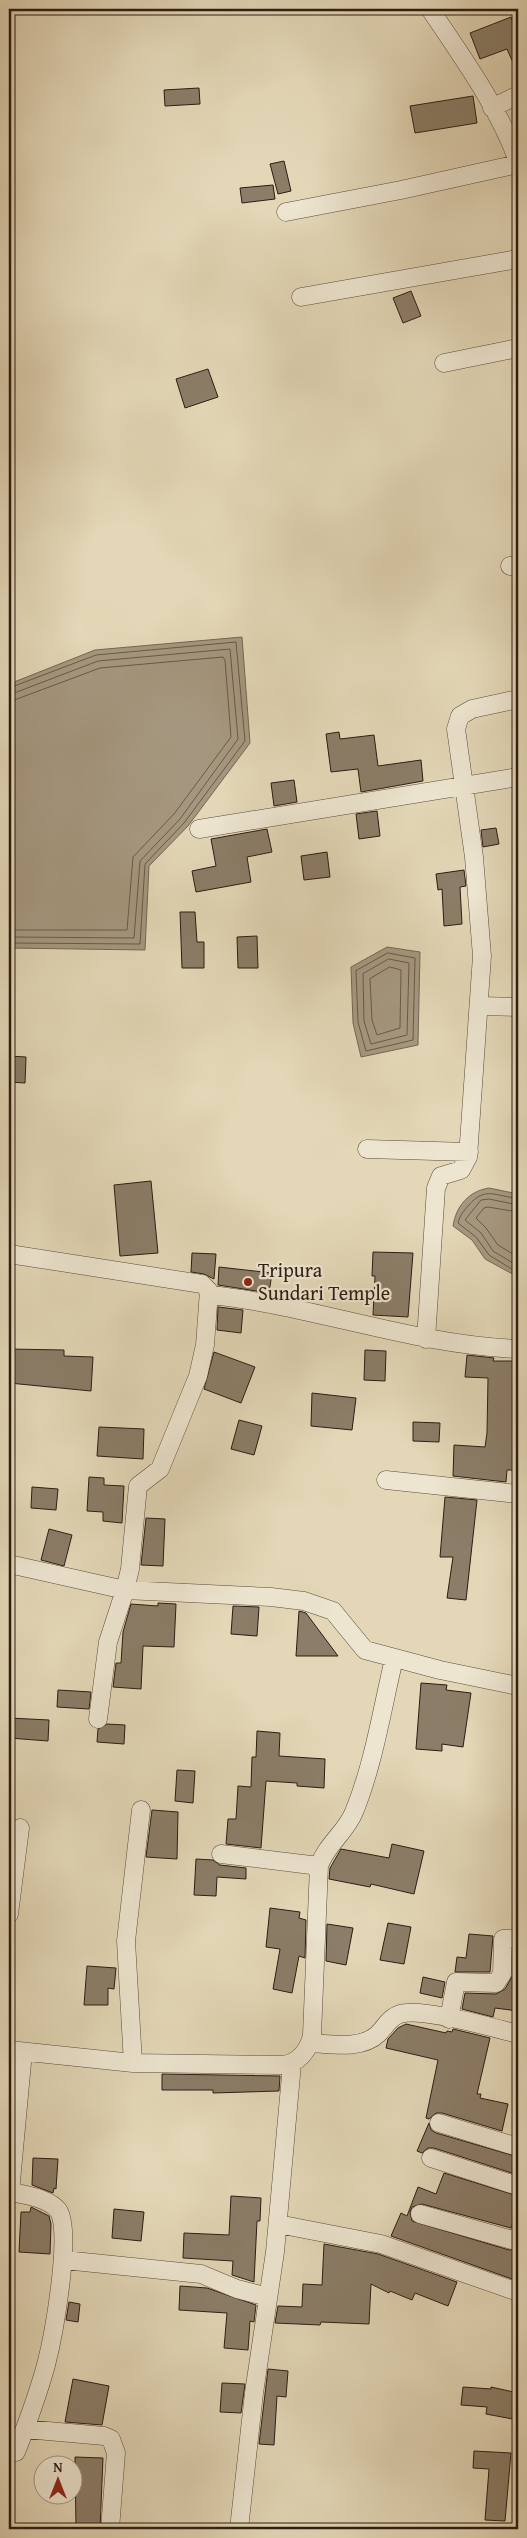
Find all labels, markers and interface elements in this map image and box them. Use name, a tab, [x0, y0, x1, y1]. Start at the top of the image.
place label: Tripura Sundari Temple	[258, 1255, 390, 1307]
marker: Tripura Sundari Temple	[242, 1276, 254, 1288]
north arrow	[32, 2456, 82, 2506]
text: N	[53, 2457, 63, 2477]

